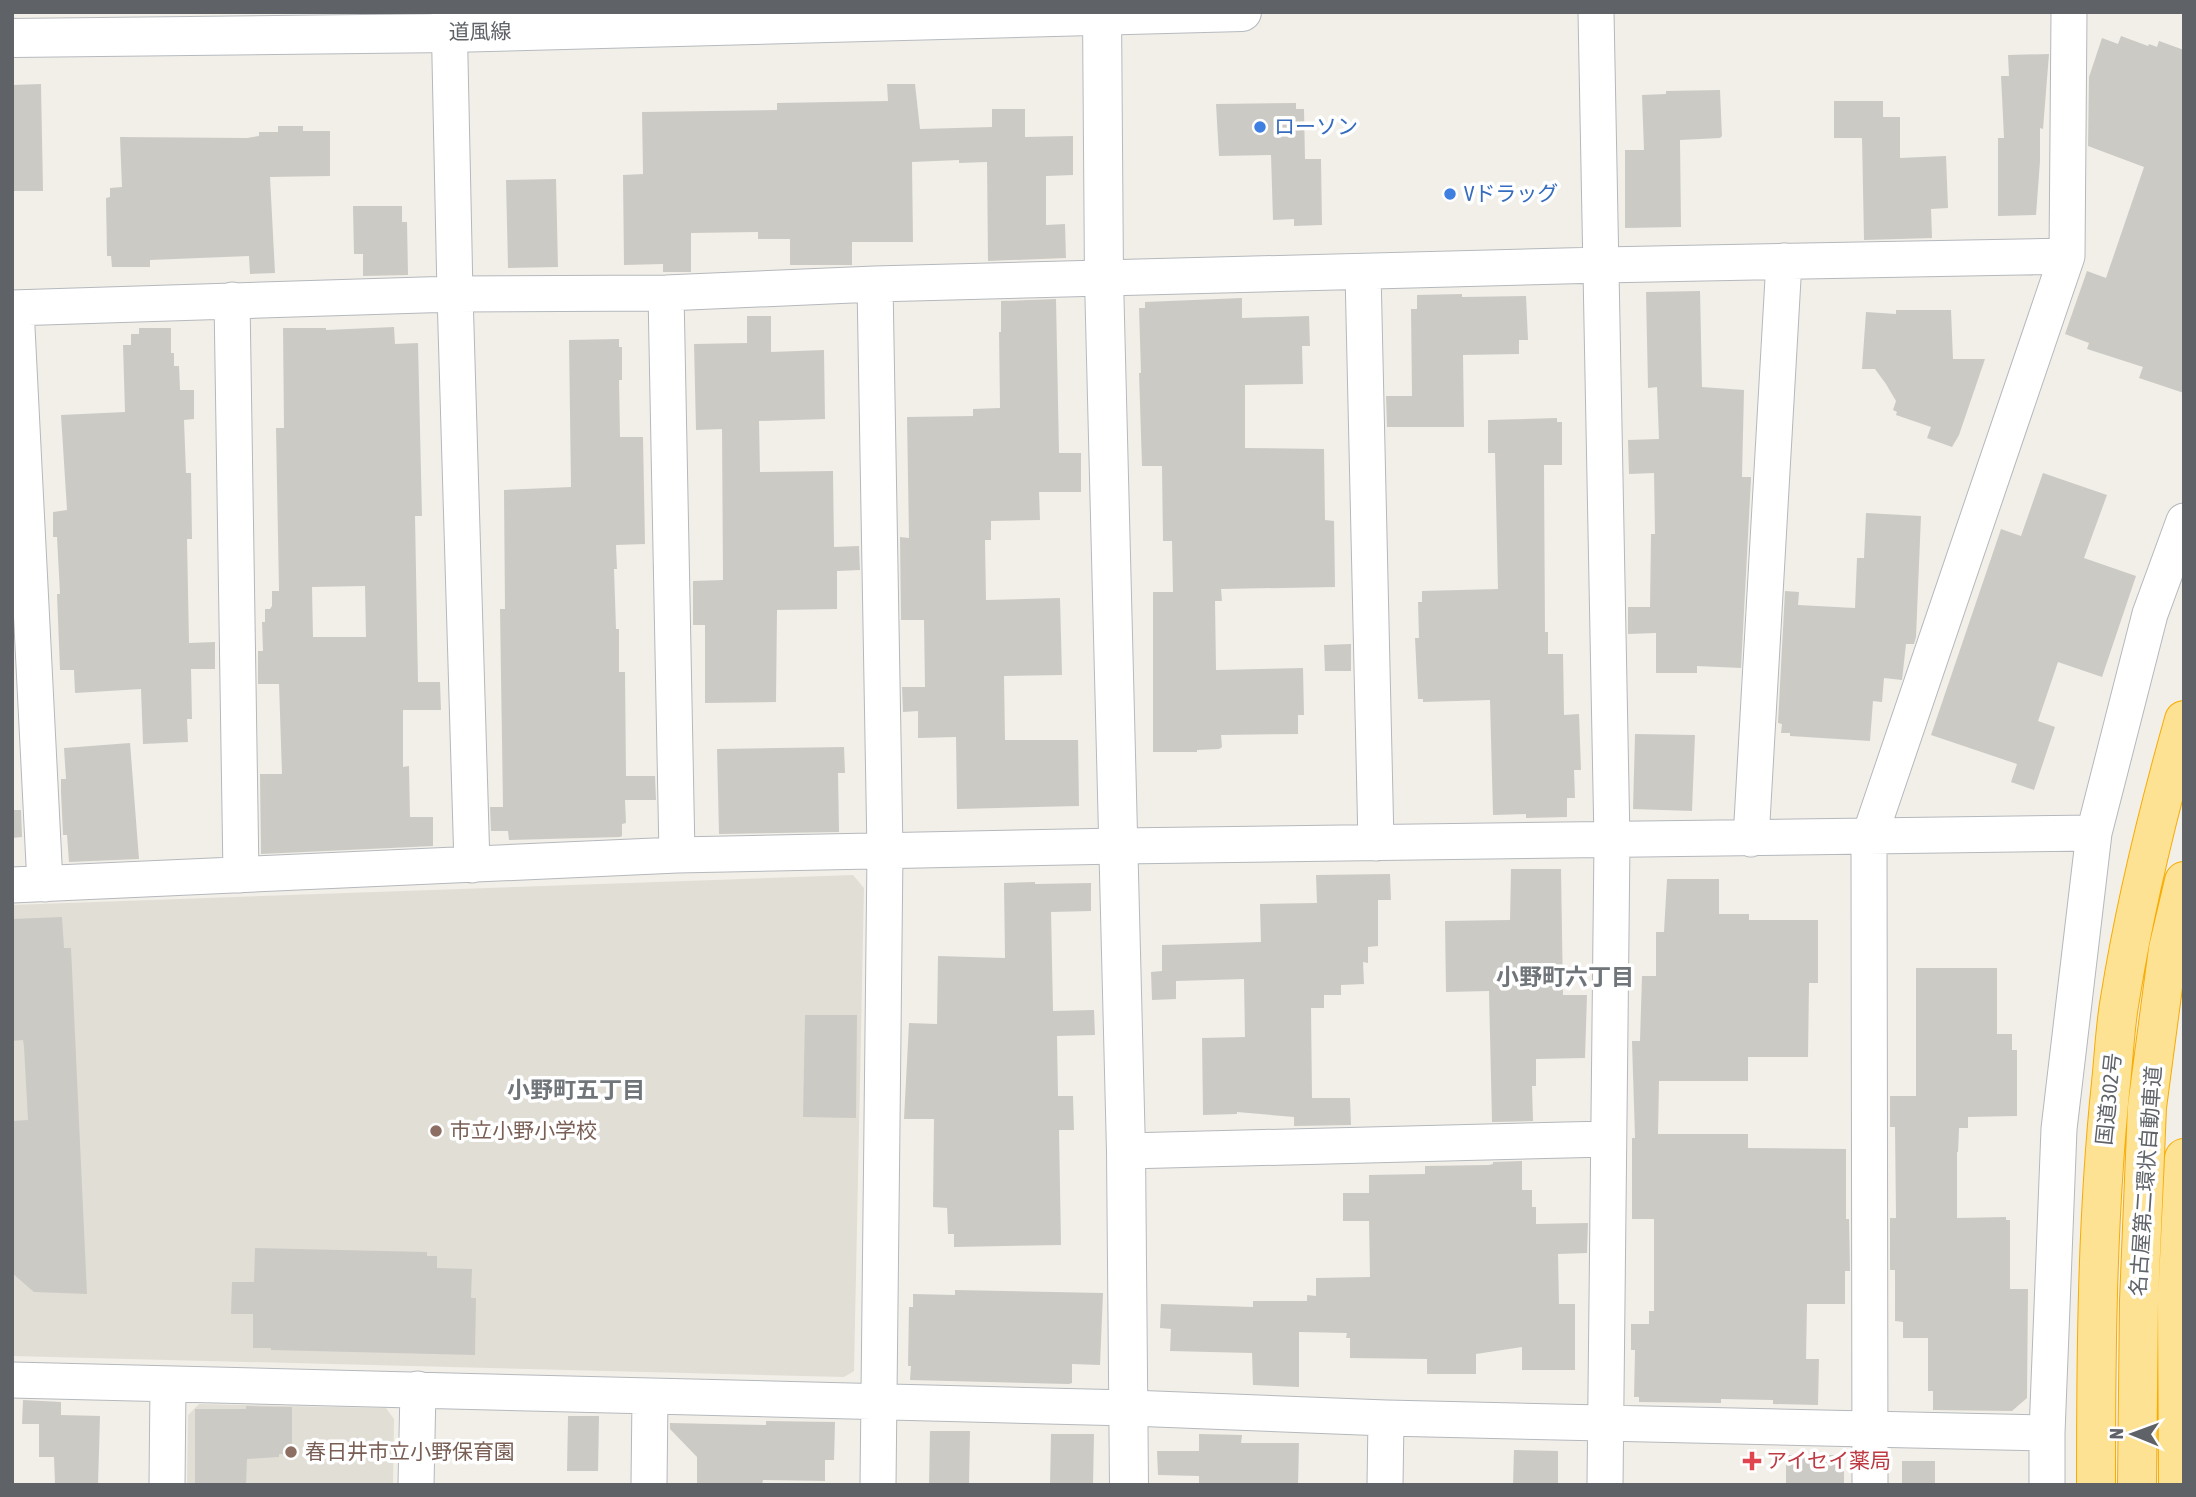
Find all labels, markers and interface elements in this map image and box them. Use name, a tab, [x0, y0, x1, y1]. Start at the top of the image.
street label: 道風線	[448, 18, 512, 44]
place label: ローソン	[1274, 114, 1358, 138]
marker: ローソン	[1252, 119, 1268, 135]
place label: Vドラッグ	[1464, 181, 1558, 205]
marker: Vドラッグ	[1442, 186, 1458, 202]
district label: 小野町六丁目	[1496, 964, 1634, 990]
street label: 国道302号	[2091, 1052, 2125, 1146]
street label: 名古屋第二環状自動車道	[2125, 1065, 2165, 1297]
district label: 小野町五丁目	[507, 1077, 645, 1103]
place label: 市立小野小学校	[450, 1118, 597, 1142]
marker: 市立小野小学校	[428, 1123, 444, 1139]
north arrow	[2098, 1399, 2168, 1469]
text: N	[2105, 1428, 2127, 1440]
place label: 春日井市立小野保育園	[305, 1439, 515, 1463]
marker: 春日井市立小野保育園	[283, 1444, 299, 1460]
place label: アイセイ薬局	[1766, 1448, 1891, 1472]
marker: アイセイ薬局	[1744, 1453, 1760, 1469]

